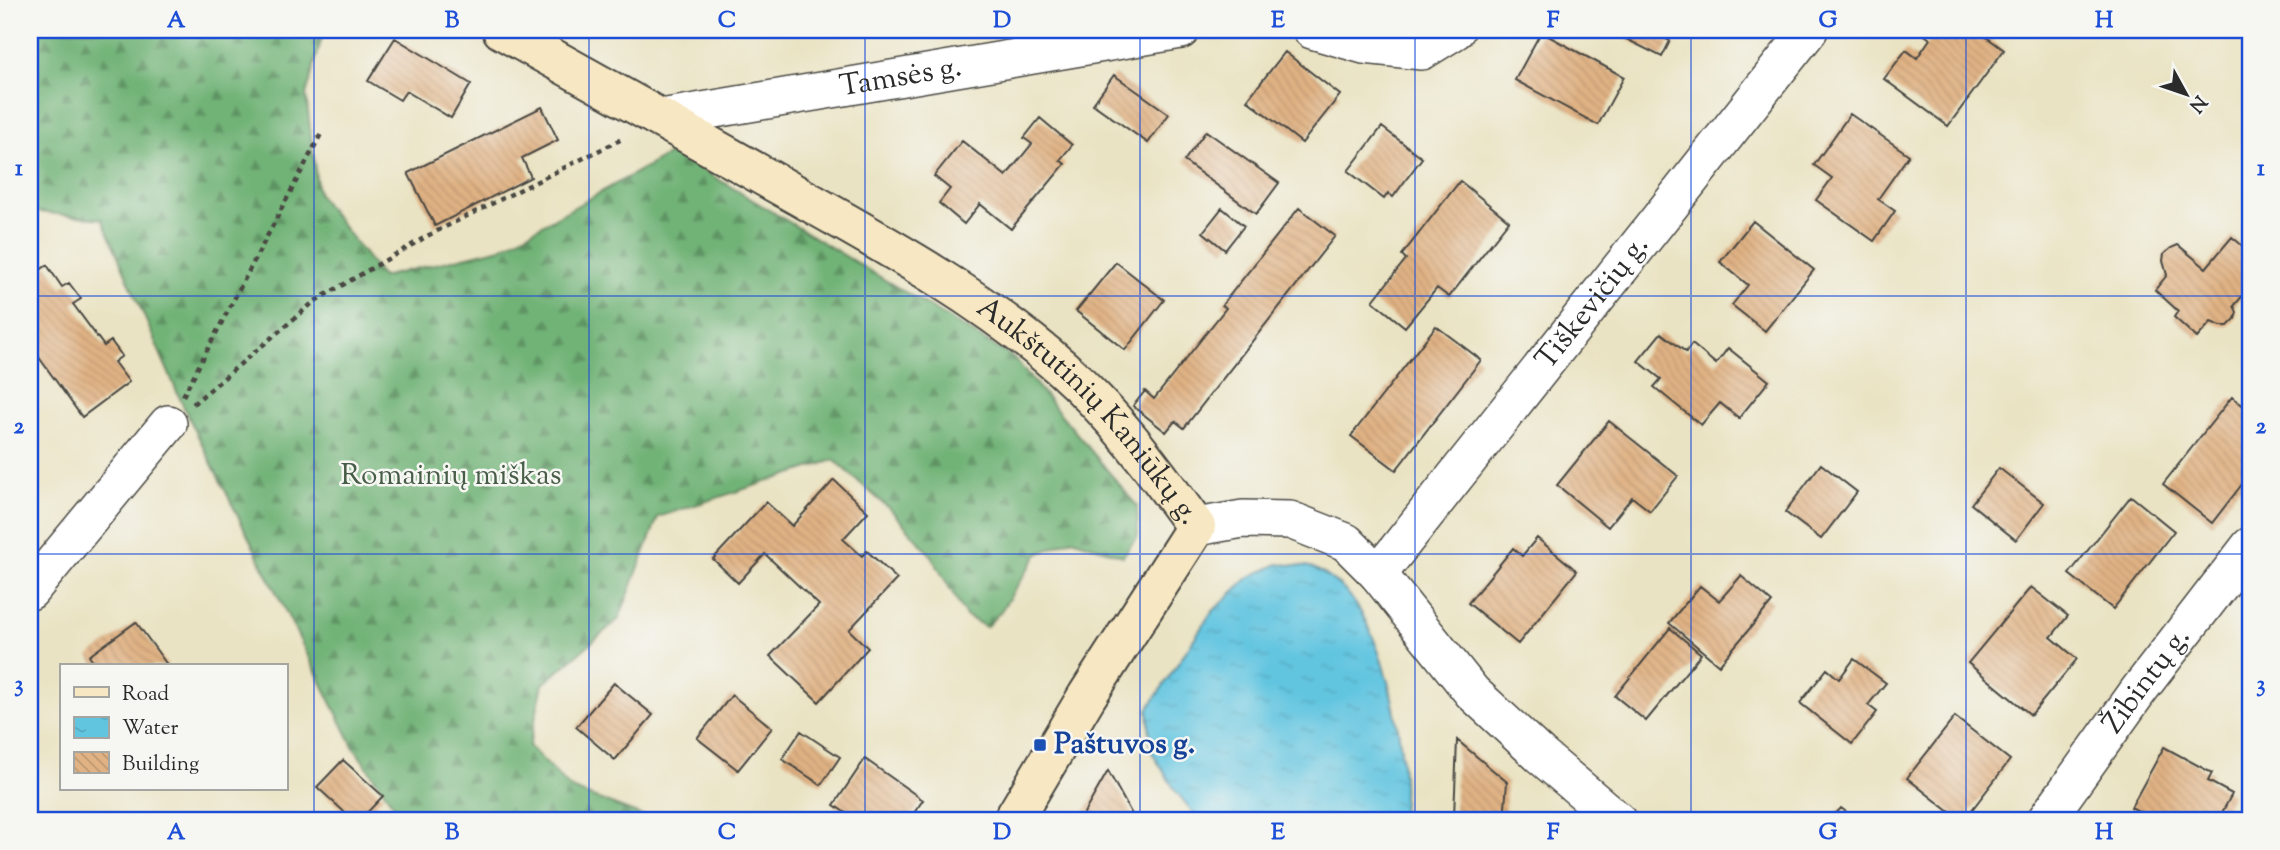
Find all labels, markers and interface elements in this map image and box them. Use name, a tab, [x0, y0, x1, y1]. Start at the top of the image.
text: A	[167, 5, 186, 38]
text: B	[445, 5, 460, 38]
text: C	[718, 5, 736, 38]
text: D	[993, 5, 1011, 38]
text: E	[1271, 5, 1285, 38]
text: F	[1547, 5, 1560, 38]
text: G	[1819, 5, 1838, 38]
text: H	[2095, 5, 2114, 38]
street label: Tamsės g.	[836, 46, 965, 109]
north arrow	[2150, 60, 2220, 130]
text: N	[2182, 89, 2212, 118]
text: 1	[15, 153, 23, 186]
text: 1	[2257, 153, 2265, 186]
street label: Tiškevičių g.	[1526, 226, 1660, 379]
street label: Aukštutinių Kaniūkų g.	[967, 287, 1209, 534]
text: 2	[14, 411, 25, 444]
text: 2	[2256, 411, 2267, 444]
park label: Romainių miškas	[340, 455, 562, 498]
street label: Žibintų g.	[2093, 618, 2201, 743]
legend	[60, 664, 287, 790]
text: 3	[14, 669, 24, 702]
text: 3	[2256, 669, 2266, 702]
text: Road	[122, 680, 169, 710]
text: Water	[122, 714, 179, 744]
place label: Paštuvos g.	[1054, 724, 1195, 767]
marker: Paštuvos g.	[1032, 737, 1048, 753]
text: Building	[122, 750, 199, 780]
text: A	[167, 817, 186, 850]
text: B	[445, 817, 460, 850]
text: C	[718, 817, 736, 850]
text: D	[993, 817, 1011, 850]
text: E	[1271, 817, 1285, 850]
text: F	[1547, 817, 1560, 850]
text: G	[1819, 817, 1838, 850]
text: H	[2095, 817, 2114, 850]

